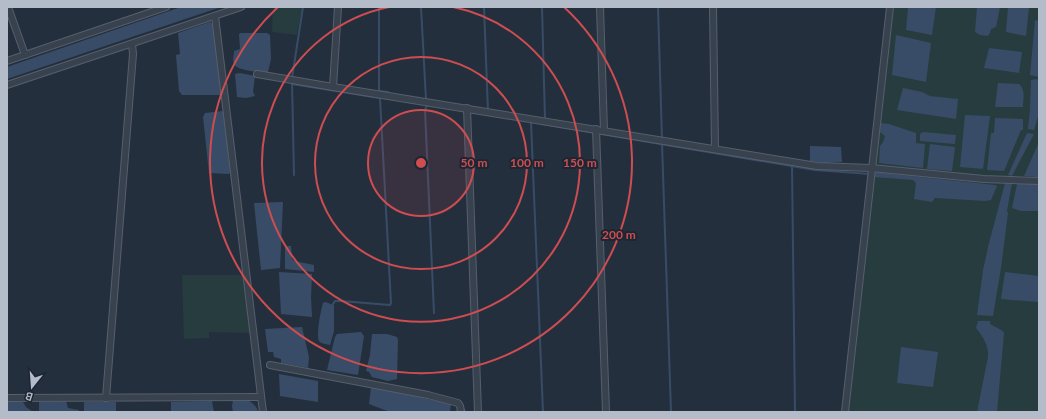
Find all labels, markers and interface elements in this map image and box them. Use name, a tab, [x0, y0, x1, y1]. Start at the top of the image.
text: 50 m	[461, 155, 487, 170]
text: 100 m	[510, 155, 544, 170]
text: 150 m	[563, 155, 597, 170]
centre of rings	[414, 156, 428, 170]
text: 200 m	[602, 227, 636, 242]
north arrow	[12, 367, 52, 407]
text: B	[24, 390, 34, 404]

